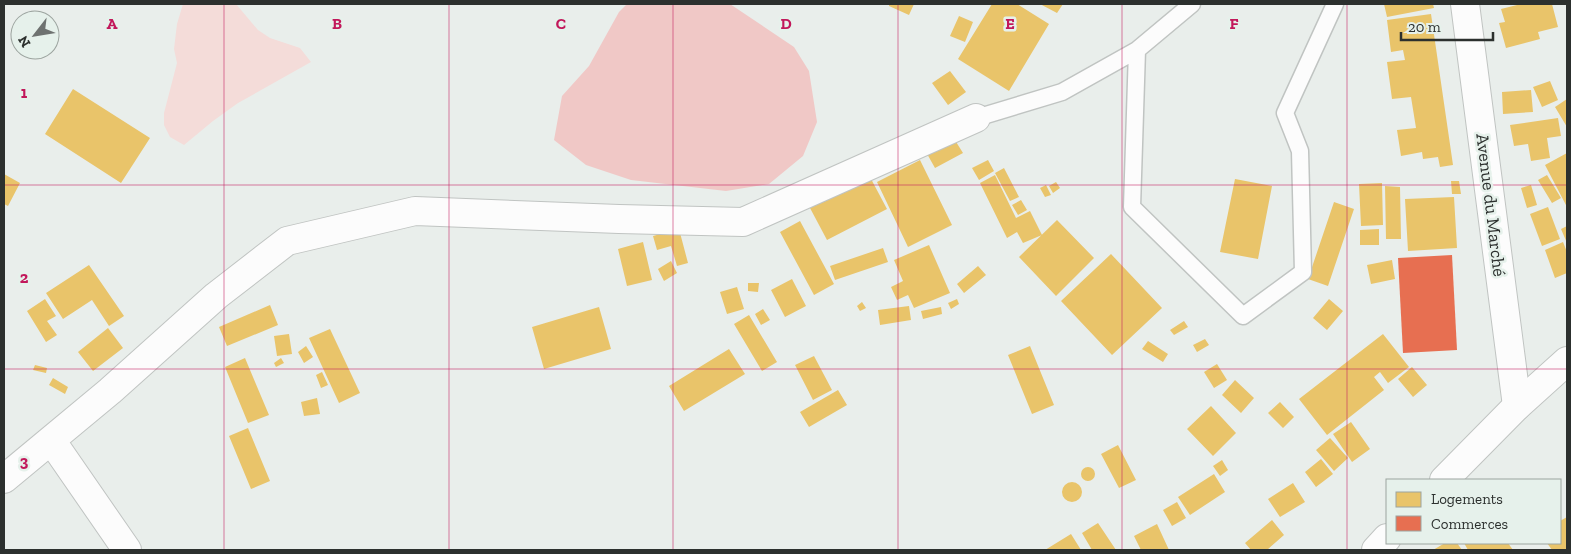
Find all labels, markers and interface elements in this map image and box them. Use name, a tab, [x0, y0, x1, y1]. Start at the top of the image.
north arrow	[10, 10, 60, 60]
scale bar	[1401, 10, 1494, 42]
text: A	[107, 14, 118, 33]
text: B	[332, 14, 342, 33]
text: C	[556, 14, 566, 33]
text: D	[780, 14, 792, 33]
text: E	[1005, 14, 1015, 33]
text: F	[1229, 14, 1239, 33]
text: 20 m	[1408, 18, 1441, 36]
text: N	[14, 32, 34, 50]
text: 1	[21, 83, 28, 102]
street label: Avenue du Marché	[1471, 132, 1511, 278]
text: 2	[20, 268, 29, 287]
text: 3	[20, 452, 29, 471]
legend	[1386, 479, 1561, 544]
text: Logements	[1431, 490, 1503, 508]
text: Commerces	[1431, 515, 1508, 533]

